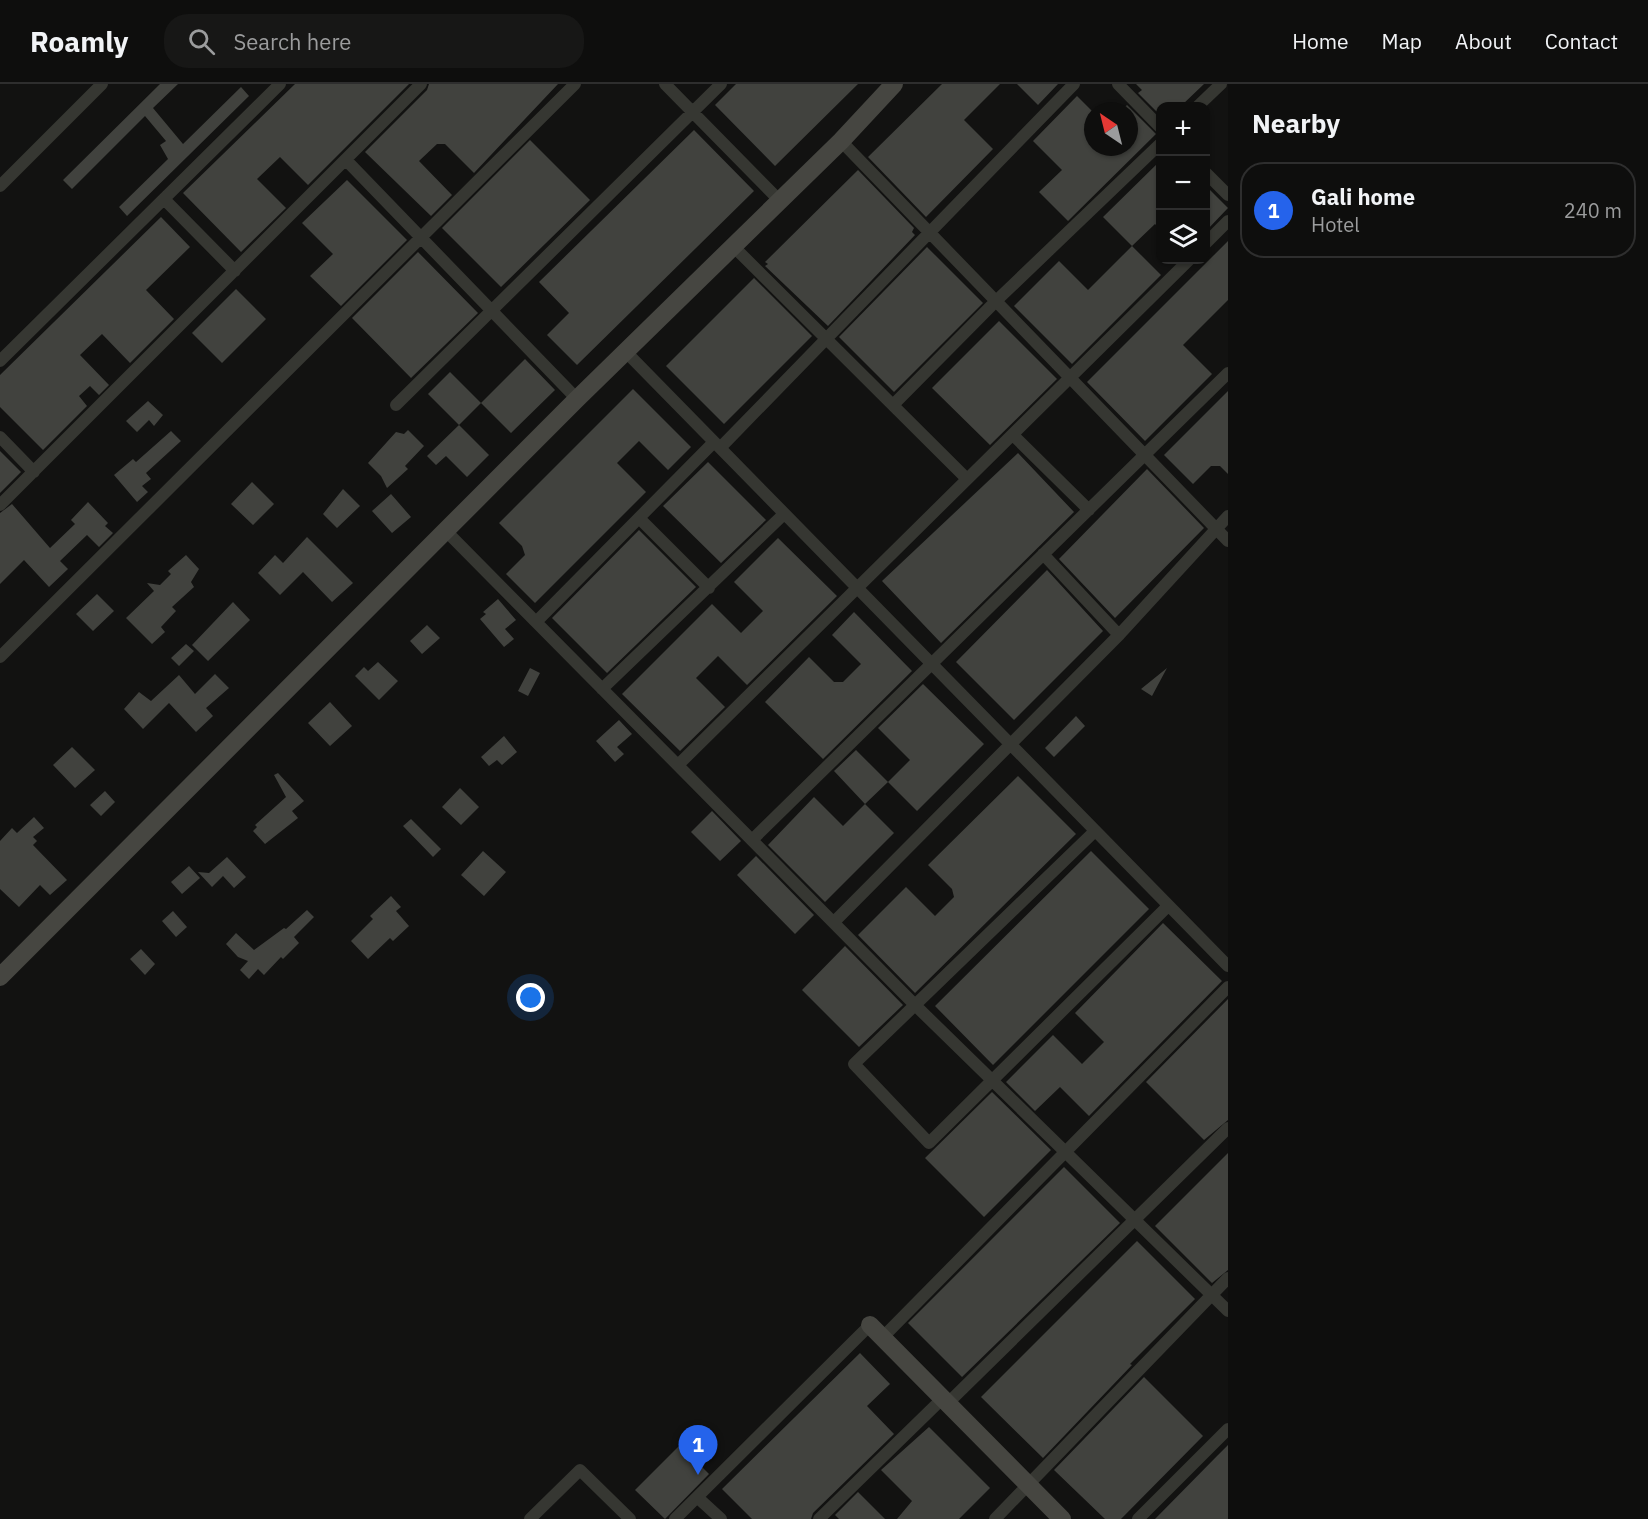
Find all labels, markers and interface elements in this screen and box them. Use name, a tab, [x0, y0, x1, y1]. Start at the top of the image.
search box	[164, 14, 584, 68]
text: Roamly	[30, 23, 128, 60]
icon: search	[185, 25, 218, 58]
text: Search here	[233, 27, 351, 56]
text: Home	[1292, 27, 1349, 55]
text: Map	[1382, 27, 1422, 55]
text: About	[1455, 27, 1512, 55]
text: Contact	[1545, 27, 1618, 55]
north arrow	[1084, 102, 1138, 156]
map controls	[1156, 102, 1210, 264]
button: +	[1156, 102, 1210, 156]
text: Nearby	[1252, 106, 1340, 140]
button: −	[1156, 156, 1210, 210]
text: Gali home	[1311, 182, 1415, 211]
text: 1	[1268, 197, 1280, 224]
text: 240 m	[1564, 197, 1622, 224]
button: layers	[1156, 210, 1210, 264]
text: Hotel	[1311, 211, 1360, 238]
your location	[516, 983, 545, 1012]
pin: 1	[678, 1426, 718, 1475]

